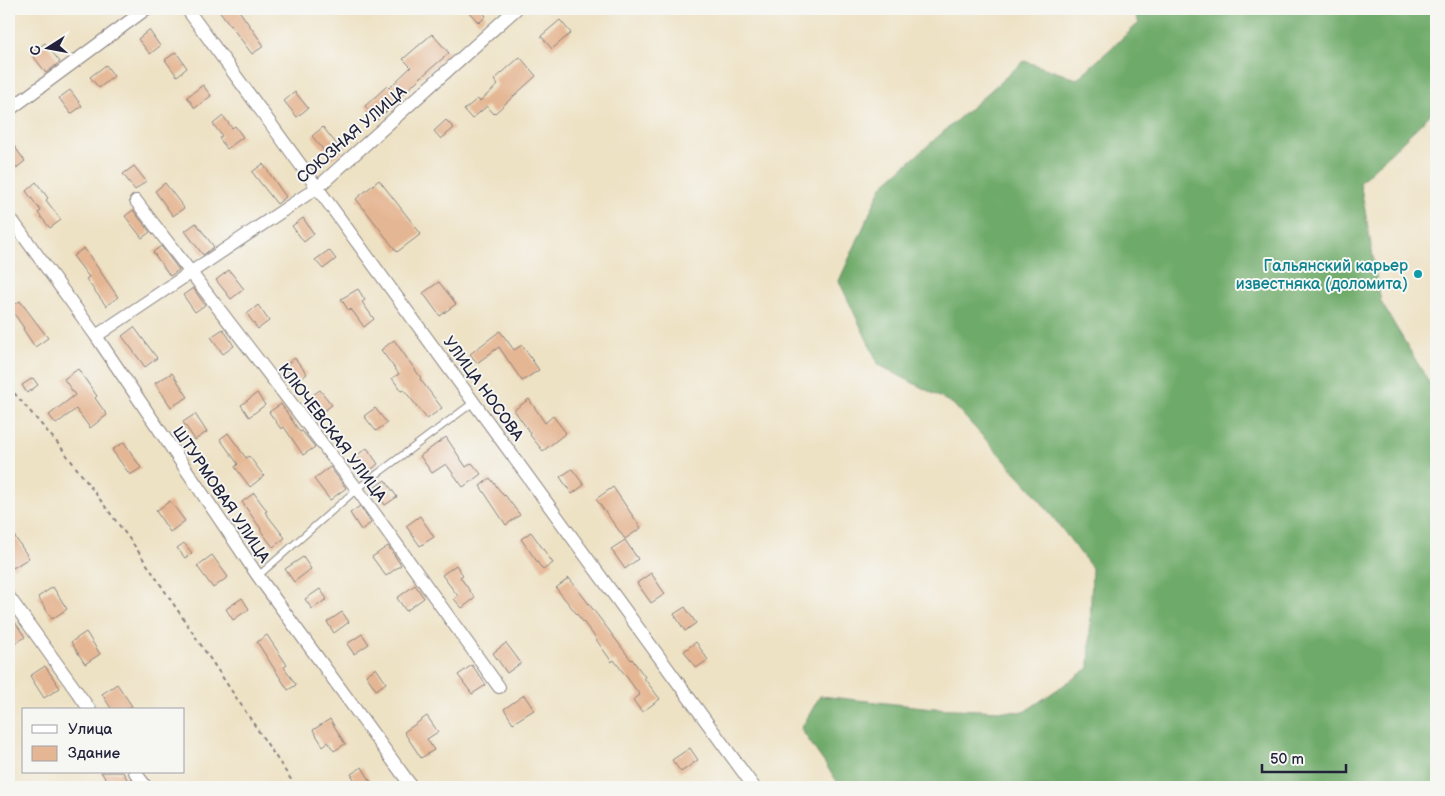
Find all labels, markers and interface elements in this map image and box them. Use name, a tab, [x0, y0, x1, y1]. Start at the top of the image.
north arrow	[22, 22, 72, 72]
text: С	[26, 44, 45, 57]
street label: СОЮЗНАЯ УЛИЦА	[293, 82, 411, 188]
place label: Гальянский карьер известняка (доломита)	[1236, 257, 1408, 294]
marker: Гальянский карьер известняка (доломита)	[1412, 268, 1424, 280]
street label: УЛИЦА НОСОВА	[439, 333, 527, 445]
street label: КЛЮЧЕВСКАЯ УЛИЦА	[274, 360, 390, 506]
street label: ШТУРМОВАЯ УЛИЦА	[168, 423, 274, 567]
legend	[22, 708, 185, 774]
text: Улица	[68, 720, 113, 739]
scale bar	[1262, 741, 1346, 773]
text: Здание	[68, 744, 120, 763]
text: 50 m	[1270, 750, 1304, 769]

